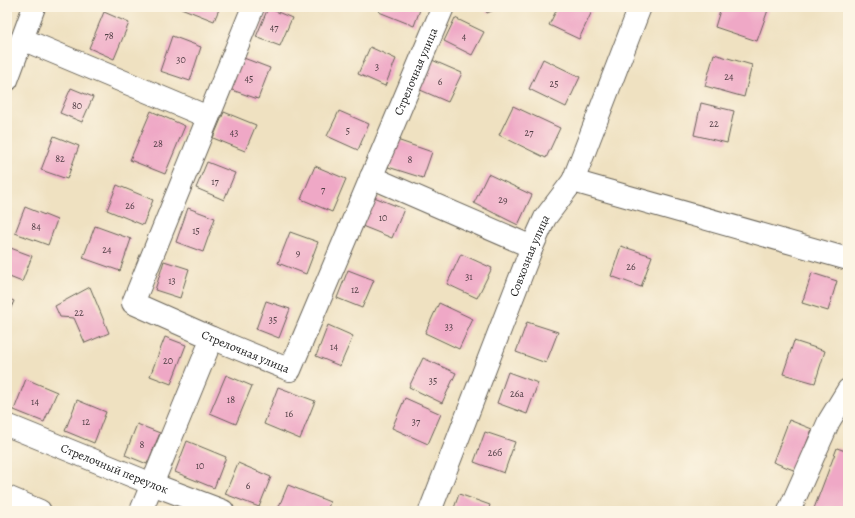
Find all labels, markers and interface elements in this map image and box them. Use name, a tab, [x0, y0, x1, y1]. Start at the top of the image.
house number: 47	[270, 21, 279, 34]
street label: Стрелочная улица	[390, 25, 442, 118]
house number: 78	[104, 29, 114, 42]
house number: 4	[462, 30, 467, 43]
house number: 30	[176, 53, 186, 66]
house number: 3	[375, 60, 379, 73]
house number: 24	[724, 70, 734, 83]
house number: 45	[245, 72, 253, 85]
house number: 6	[438, 75, 443, 88]
house number: 25	[549, 77, 559, 90]
house number: 80	[72, 99, 82, 112]
house number: 22	[709, 117, 719, 130]
house number: 5	[346, 124, 350, 137]
house number: 43	[230, 126, 238, 139]
house number: 27	[525, 126, 534, 139]
house number: 28	[153, 137, 163, 150]
house number: 82	[55, 152, 65, 165]
house number: 8	[408, 153, 413, 166]
house number: 17	[211, 175, 220, 188]
house number: 7	[321, 183, 326, 196]
house number: 29	[498, 193, 508, 206]
house number: 26	[125, 199, 135, 212]
house number: 10	[379, 211, 387, 224]
street label: Совхозная улица	[506, 211, 553, 299]
house number: 84	[31, 220, 41, 233]
house number: 15	[192, 224, 200, 237]
house number: 24	[102, 243, 112, 256]
house number: 9	[296, 246, 301, 259]
house number: 26	[626, 260, 636, 273]
house number: 31	[465, 270, 473, 283]
house number: 13	[168, 274, 176, 287]
house number: 12	[351, 283, 359, 296]
house number: 22	[74, 306, 84, 319]
house number: 35	[269, 313, 277, 326]
house number: 33	[445, 320, 453, 333]
street label: Стрелочная улица	[199, 326, 292, 377]
house number: 14	[330, 340, 338, 353]
house number: 20	[163, 354, 173, 367]
house number: 35	[429, 374, 437, 387]
house number: 26а	[510, 387, 524, 400]
house number: 18	[227, 393, 235, 406]
house number: 14	[31, 395, 39, 408]
house number: 16	[285, 407, 293, 420]
house number: 12	[82, 415, 90, 428]
house number: 37	[412, 415, 421, 428]
house number: 8	[140, 438, 145, 451]
street label: Стрелочный переулок	[58, 440, 171, 497]
house number: 26б	[488, 446, 502, 459]
house number: 10	[196, 459, 204, 472]
house number: 6	[246, 479, 251, 492]

